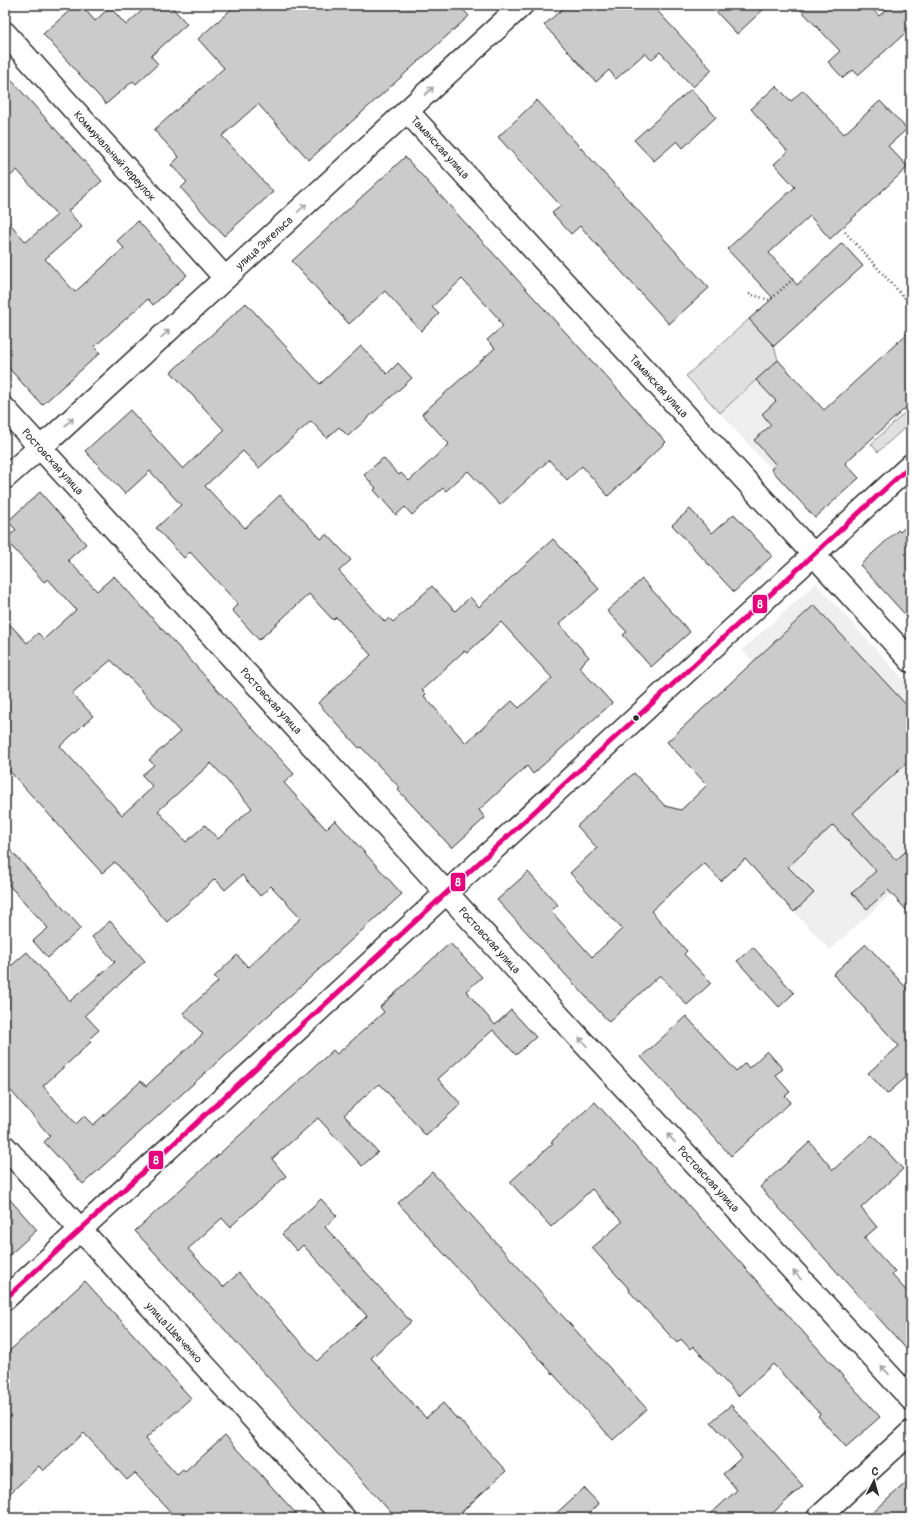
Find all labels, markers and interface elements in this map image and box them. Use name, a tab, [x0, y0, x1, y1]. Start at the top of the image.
one-way arrow	[423, 87, 434, 96]
street label: Коммунальный переулок	[71, 108, 159, 204]
street label: Таманская улица	[408, 113, 472, 181]
one-way arrow	[297, 203, 307, 212]
street label: улица Энгельса	[232, 213, 295, 273]
one-way arrow	[160, 329, 170, 338]
street label: Таманская улица	[627, 352, 691, 420]
one-way arrow	[64, 417, 75, 426]
street label: Ростовская улица	[19, 426, 86, 497]
line badge: 8	[752, 594, 768, 614]
text: 8	[757, 598, 763, 611]
street label: Ростовская улица	[238, 665, 305, 737]
unlabelled marker	[631, 713, 641, 723]
line badge: 8	[450, 872, 466, 892]
text: 8	[455, 876, 461, 889]
street label: Ростовская улица	[456, 904, 523, 976]
one-way arrow	[578, 1037, 587, 1047]
one-way arrow	[666, 1133, 675, 1143]
street label: Ростовская улица	[675, 1143, 742, 1215]
line badge: 8	[148, 1150, 164, 1170]
text: 8	[153, 1154, 159, 1167]
one-way arrow	[792, 1269, 801, 1280]
street label: улица Шевченко	[143, 1298, 205, 1365]
one-way arrow	[880, 1365, 889, 1375]
north arrow	[854, 1461, 894, 1501]
text: С	[871, 1465, 879, 1478]

